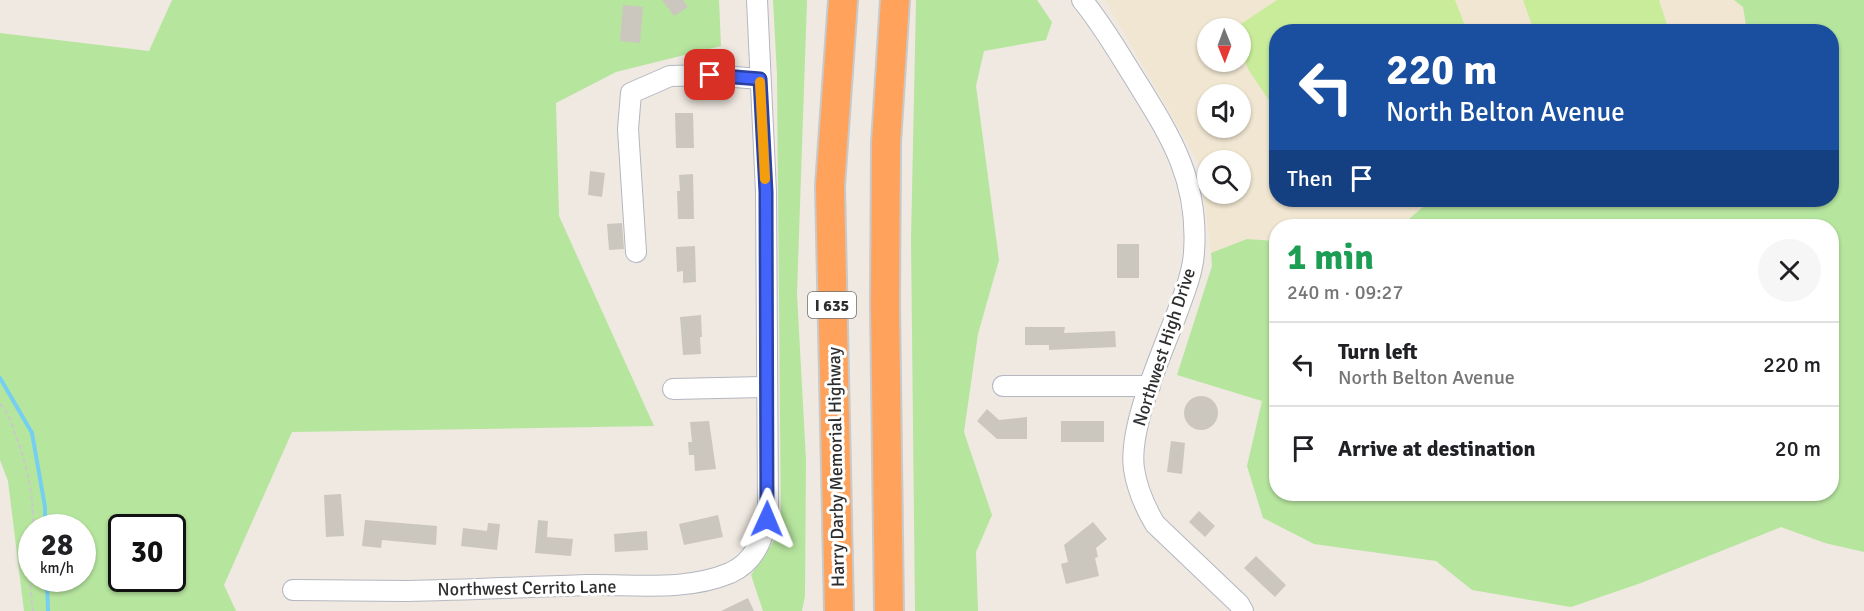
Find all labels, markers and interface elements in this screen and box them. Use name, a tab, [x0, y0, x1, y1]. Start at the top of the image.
north arrow	[1197, 18, 1251, 72]
map controls	[1197, 18, 1251, 204]
text: 220 m	[1386, 45, 1497, 96]
icon: left	[1287, 48, 1365, 126]
pin	[684, 49, 735, 100]
icon: arrive	[693, 58, 726, 91]
button: sound	[1197, 84, 1251, 138]
text: North Belton Avenue	[1386, 96, 1625, 129]
button: search	[1197, 150, 1251, 204]
icon: arrive	[1345, 162, 1378, 195]
text: Then	[1287, 165, 1333, 192]
text: 1 min	[1287, 235, 1374, 280]
button: close	[1758, 239, 1821, 302]
street label: Northwest High Drive	[1128, 265, 1200, 429]
text: 240 m · 09:27	[1287, 280, 1403, 305]
road number: I 635	[808, 292, 856, 318]
text: Turn left	[1338, 338, 1418, 365]
street label: Harry Darby Memorial Highway	[823, 346, 849, 587]
icon: left	[1287, 348, 1320, 381]
text: 220 m	[1763, 351, 1821, 378]
text: North Belton Avenue	[1338, 365, 1515, 390]
icon: arrive	[1287, 432, 1320, 465]
text: Arrive at destination	[1338, 435, 1535, 462]
text: 20 m	[1775, 435, 1821, 462]
position arrow	[735, 487, 799, 551]
speed limit sign: 30	[108, 514, 186, 592]
text: 28	[41, 527, 73, 564]
text: km/h	[40, 559, 74, 577]
street label: Northwest Cerrito Lane	[437, 575, 617, 601]

